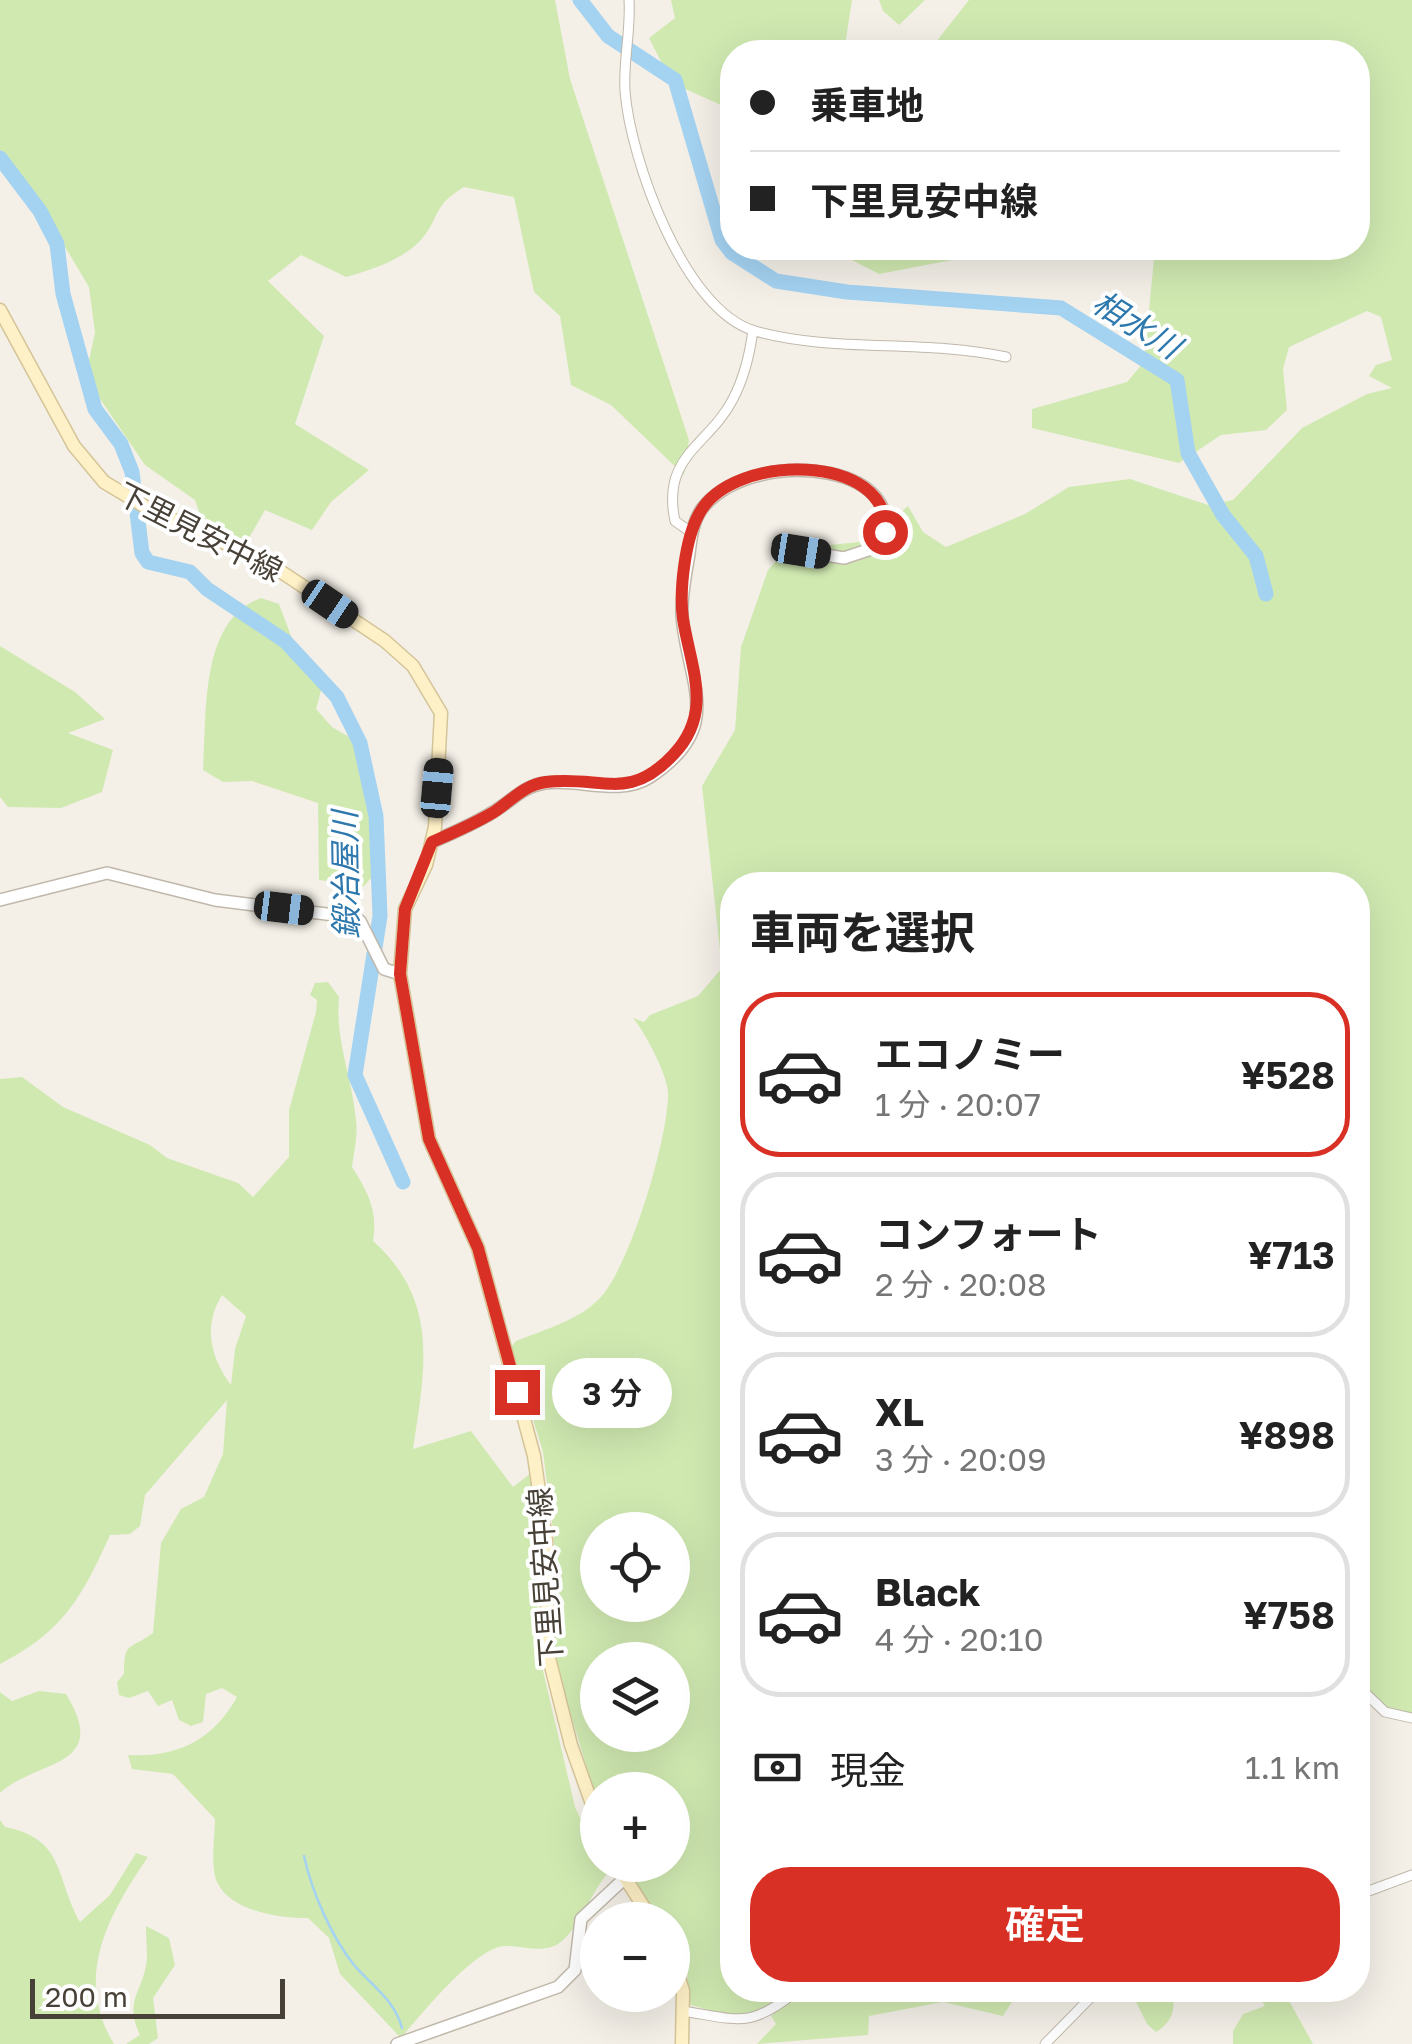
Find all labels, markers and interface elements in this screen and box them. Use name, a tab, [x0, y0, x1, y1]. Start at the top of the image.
text: 乗車地	[810, 82, 924, 127]
text: 下里見安中線	[810, 178, 1038, 223]
water label: 相水川	[1086, 282, 1190, 367]
street label: 下里見安中線	[112, 475, 288, 589]
route start	[863, 510, 908, 555]
car	[769, 531, 833, 571]
car	[297, 575, 363, 633]
car	[419, 757, 455, 819]
water label: 鍛冶屋川	[325, 808, 365, 939]
car	[252, 889, 316, 927]
text: 車両を選択	[750, 905, 975, 959]
icon: car	[755, 1030, 845, 1120]
text: エコノミー	[875, 1031, 1065, 1076]
text: ¥528	[1241, 1052, 1335, 1097]
text: 1 分 · 20:07	[875, 1085, 1041, 1123]
icon: car	[755, 1210, 845, 1300]
text: コンフォート	[875, 1211, 1102, 1256]
text: ¥713	[1248, 1232, 1335, 1277]
text: 2 分 · 20:08	[875, 1265, 1047, 1303]
callout: 3 分	[552, 1357, 672, 1427]
route end	[495, 1370, 540, 1415]
text: 3 分	[582, 1374, 642, 1412]
text: XL	[875, 1389, 924, 1434]
icon: car	[755, 1390, 845, 1480]
text: ¥898	[1239, 1412, 1335, 1457]
text: 3 分 · 20:09	[875, 1440, 1047, 1478]
street label: 下里見安中線	[521, 1486, 569, 1668]
map controls	[580, 1512, 690, 2012]
button: locate	[580, 1512, 690, 1622]
text: Black	[875, 1569, 980, 1614]
icon: car	[755, 1570, 845, 1660]
text: ¥758	[1243, 1592, 1335, 1637]
text: 4 分 · 20:10	[875, 1620, 1043, 1658]
button: layers	[580, 1642, 690, 1752]
icon: cash	[750, 1740, 805, 1795]
text: 現金	[830, 1747, 906, 1792]
text: 1.1 km	[1245, 1748, 1340, 1786]
button: +	[580, 1772, 690, 1882]
button: 確定	[750, 1867, 1340, 1982]
button: −	[580, 1902, 690, 2012]
scale bar	[30, 1974, 285, 2018]
text: 200 m	[45, 1980, 128, 2013]

